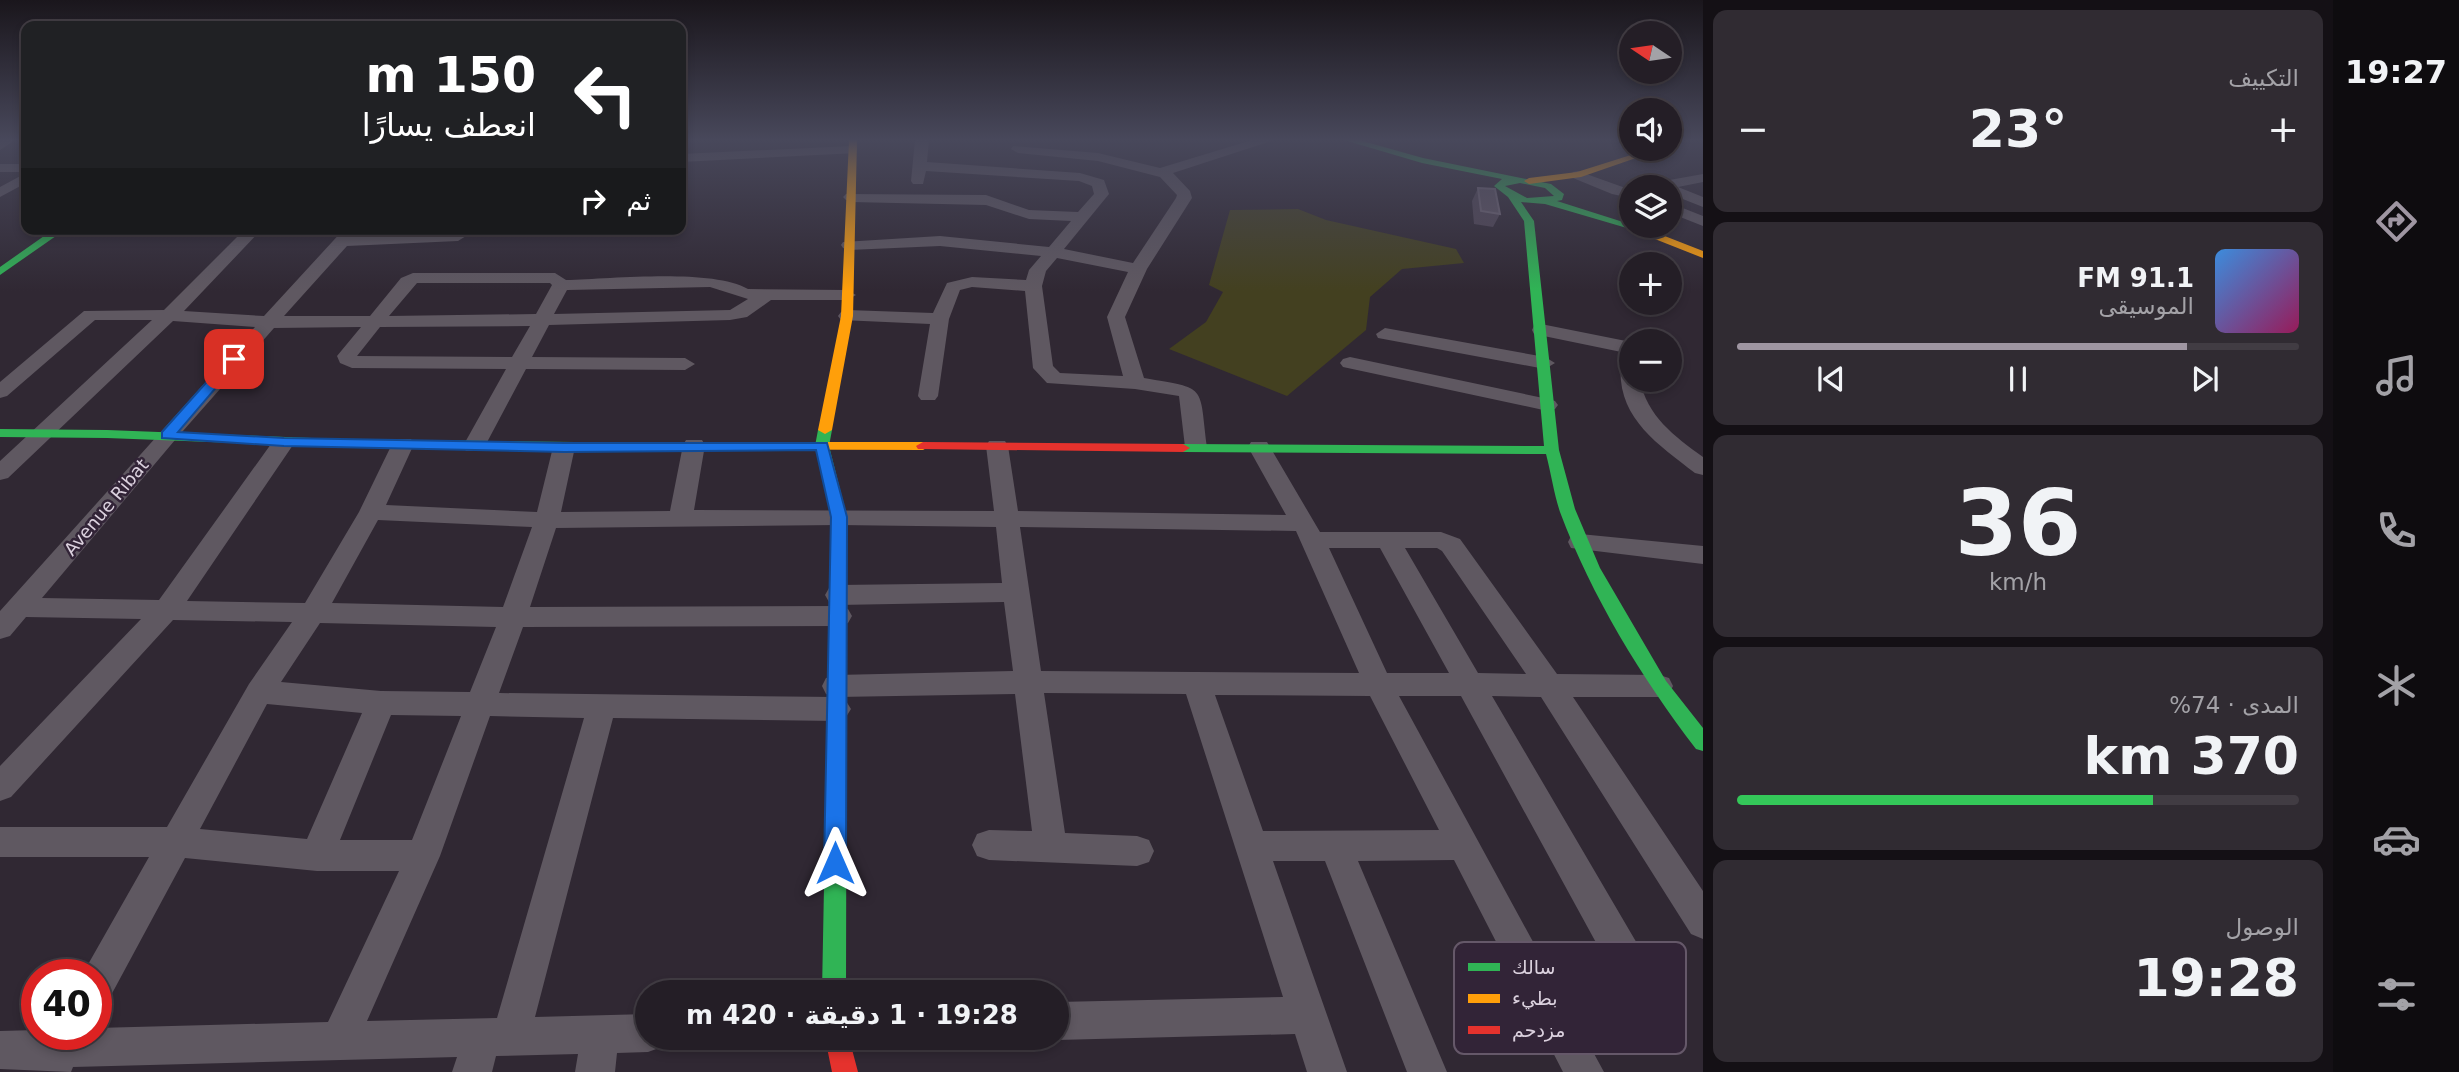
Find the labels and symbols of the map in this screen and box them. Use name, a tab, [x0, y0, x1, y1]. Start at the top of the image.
north arrow	[1619, 21, 1682, 84]
pin	[204, 329, 264, 389]
street label: Avenue Ribat	[60, 454, 152, 560]
position arrow	[798, 826, 872, 900]
legend	[1454, 942, 1686, 1054]
text: سالك	[1512, 956, 1556, 978]
speed limit sign: 40	[21, 959, 112, 1050]
text: بطيء	[1512, 987, 1558, 1010]
text: مزدحم	[1512, 1019, 1566, 1042]

